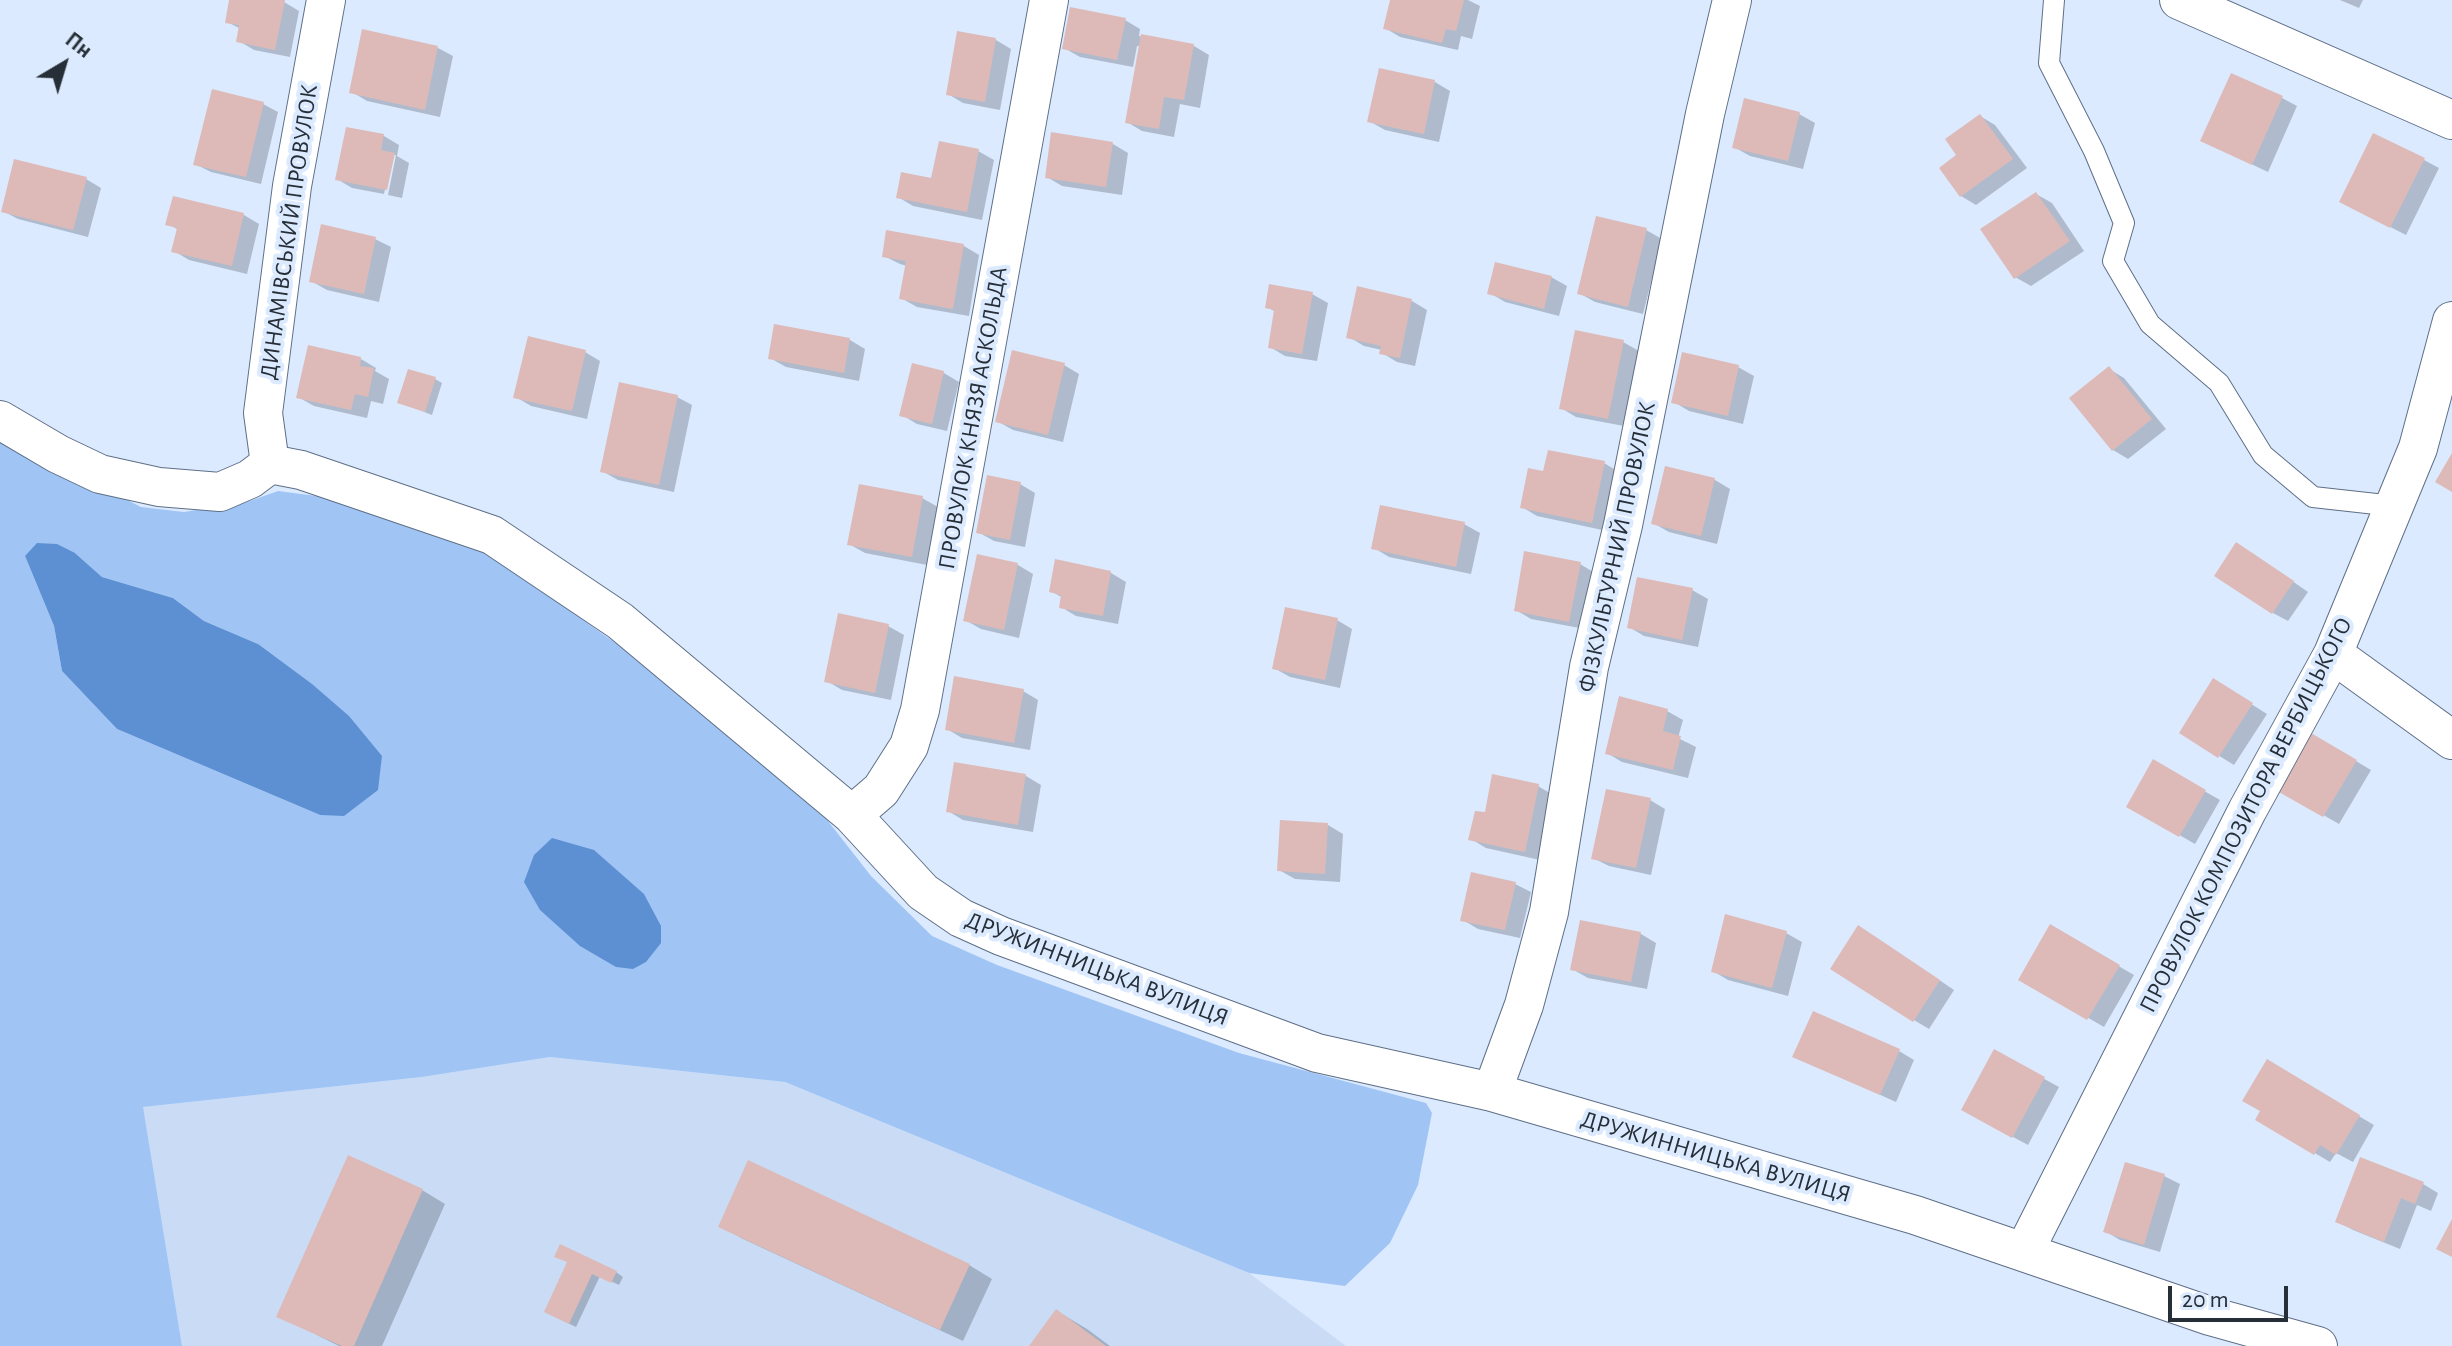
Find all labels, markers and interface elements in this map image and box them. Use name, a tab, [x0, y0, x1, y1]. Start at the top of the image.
north arrow	[24, 24, 104, 104]
text: Пн	[61, 28, 96, 62]
street label: ДИНАМІВСЬКИЙ ПРОВУЛОК	[254, 83, 324, 381]
street label: ПРОВУЛОК КНЯЗЯ АСКОЛЬДА	[932, 264, 1014, 572]
street label: ФІЗКУЛЬТУРНИЙ ПРОВУЛОК	[1572, 399, 1662, 695]
street label: ПРОВУЛОК КОМПОЗИТОРА ВЕРБИЦЬКОГО	[2133, 612, 2359, 1018]
street label: ДРУЖИННИЦЬКА ВУЛИЦЯ	[962, 906, 1232, 1032]
street label: ДРУЖИННИЦЬКА ВУЛИЦЯ	[1578, 1105, 1854, 1209]
scale bar	[2172, 1270, 2292, 1320]
text: 20 m	[2182, 1288, 2229, 1312]

